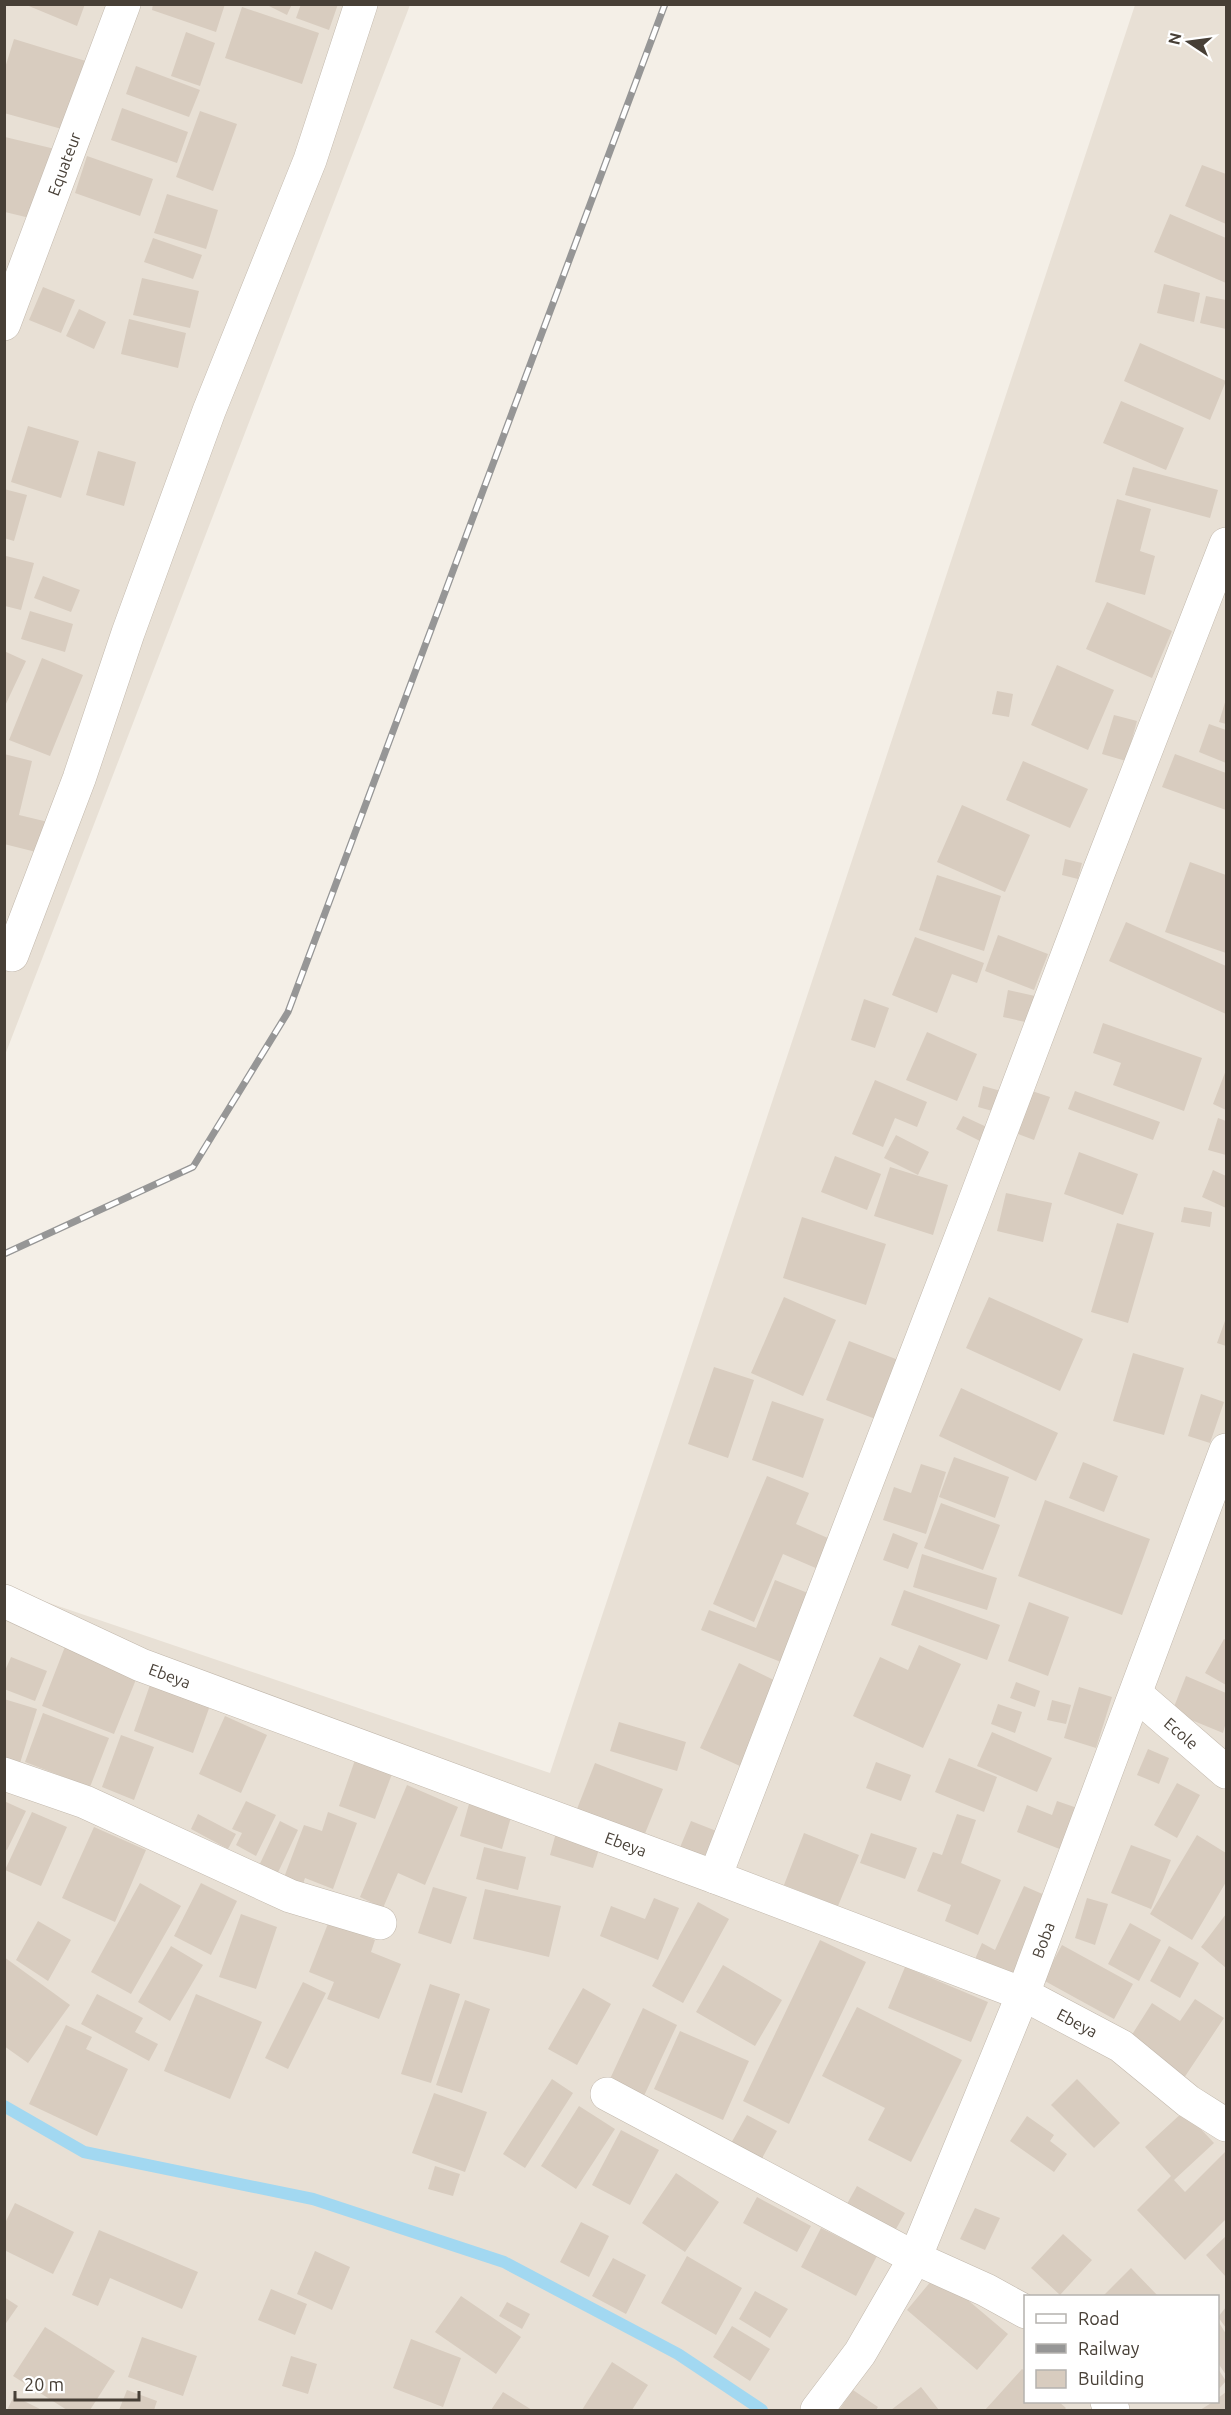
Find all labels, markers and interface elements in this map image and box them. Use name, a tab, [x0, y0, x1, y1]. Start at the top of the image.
north arrow	[1159, 12, 1219, 72]
text: N	[1164, 31, 1184, 46]
street label: Equateur	[44, 130, 84, 198]
street label: Ebeya	[147, 1660, 193, 1692]
street label: Ecole	[1161, 1714, 1202, 1753]
street label: Ebeya	[602, 1828, 649, 1860]
street label: Boba	[1028, 1919, 1058, 1961]
street label: Ebeya	[1054, 2005, 1101, 2041]
legend	[1024, 2295, 1219, 2403]
text: Road	[1078, 2308, 1120, 2328]
text: Railway	[1078, 2338, 1140, 2358]
scale bar	[15, 2364, 140, 2402]
text: Building	[1078, 2368, 1144, 2388]
text: 20 m	[24, 2374, 64, 2394]

